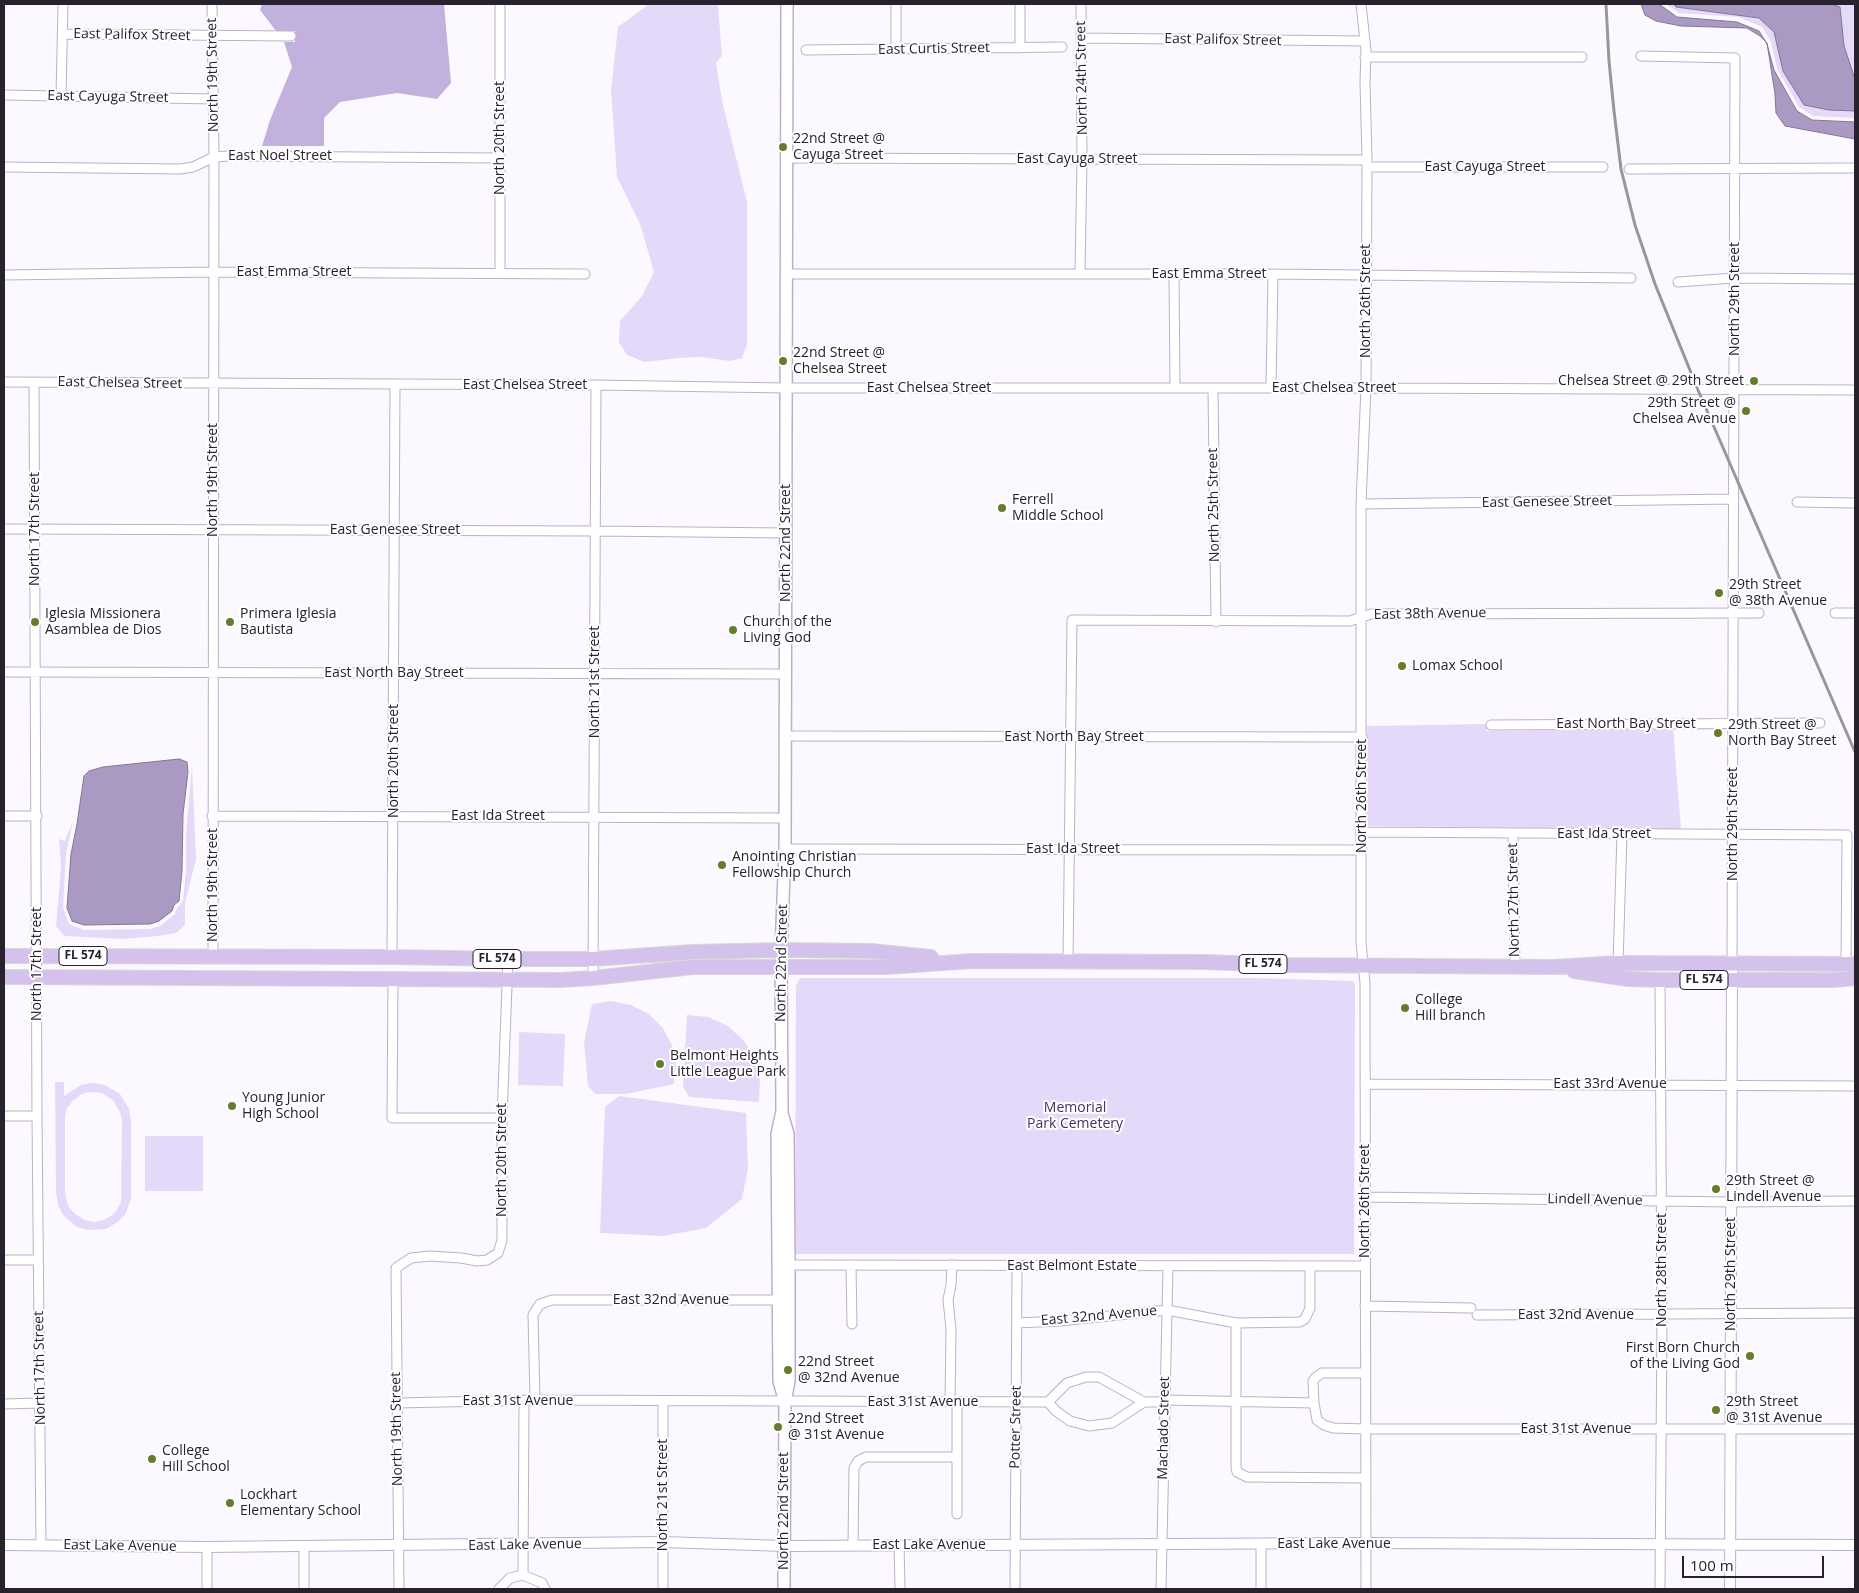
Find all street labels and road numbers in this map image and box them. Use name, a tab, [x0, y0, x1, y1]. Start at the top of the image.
street label: North 19th Street	[204, 18, 222, 132]
street label: North 24th Street	[1073, 21, 1091, 135]
street label: East Palifox Street	[73, 26, 191, 44]
street label: East Palifox Street	[1164, 31, 1282, 49]
street label: East Curtis Street	[878, 40, 990, 58]
street label: North 20th Street	[492, 81, 508, 195]
street label: East Cayuga Street	[47, 88, 169, 106]
street label: East Noel Street	[228, 148, 332, 164]
street label: East Cayuga Street	[1016, 151, 1138, 167]
street label: East Cayuga Street	[1424, 159, 1546, 175]
street label: North 29th Street	[1727, 242, 1743, 356]
street label: North 26th Street	[1358, 244, 1374, 358]
street label: East Emma Street	[236, 264, 352, 280]
street label: East Emma Street	[1151, 266, 1267, 282]
street label: East Chelsea Street	[58, 374, 182, 392]
street label: East Chelsea Street	[463, 377, 587, 393]
street label: East Chelsea Street	[867, 380, 991, 396]
street label: East Chelsea Street	[1272, 380, 1396, 396]
street label: North 19th Street	[205, 423, 221, 537]
street label: North 25th Street	[1205, 448, 1223, 562]
street label: North 17th Street	[27, 472, 43, 586]
street label: North 22nd Street	[778, 484, 794, 602]
street label: East Genesee Street	[1482, 492, 1612, 512]
street label: East Genesee Street	[330, 522, 460, 538]
street label: East 38th Avenue	[1373, 605, 1487, 623]
street label: North 21st Street	[587, 626, 603, 738]
street label: East North Bay Street	[324, 665, 464, 681]
street label: North 20th Street	[386, 704, 402, 818]
street label: East North Bay Street	[1556, 716, 1696, 732]
street label: East North Bay Street	[1004, 729, 1144, 745]
street label: North 26th Street	[1354, 739, 1370, 853]
street label: North 29th Street	[1725, 767, 1741, 881]
street label: East Ida Street	[451, 808, 545, 824]
street label: East Ida Street	[1557, 826, 1651, 842]
street label: North 19th Street	[205, 828, 221, 942]
street label: East Ida Street	[1026, 841, 1120, 857]
street label: North 27th Street	[1505, 843, 1523, 957]
street label: North 22nd Street	[773, 904, 791, 1022]
street label: North 17th Street	[29, 907, 45, 1021]
road number: FL 574	[59, 946, 107, 966]
road number: FL 574	[473, 950, 521, 969]
road number: FL 574	[1239, 954, 1287, 974]
road number: FL 574	[1680, 970, 1728, 990]
street label: East 33rd Avenue	[1553, 1076, 1667, 1092]
street label: North 20th Street	[494, 1103, 510, 1217]
street label: North 26th Street	[1357, 1144, 1373, 1258]
street label: Lindell Avenue	[1547, 1191, 1643, 1209]
street label: North 28th Street	[1654, 1213, 1670, 1327]
street label: North 29th Street	[1723, 1217, 1739, 1331]
street label: East Belmont Estate	[1007, 1258, 1137, 1274]
street label: East 32nd Avenue	[613, 1292, 729, 1308]
street label: East 32nd Avenue	[1040, 1303, 1158, 1329]
street label: East 32nd Avenue	[1518, 1307, 1634, 1323]
street label: North 17th Street	[31, 1311, 49, 1425]
street label: North 19th Street	[388, 1372, 406, 1486]
street label: Machado Street	[1155, 1376, 1173, 1480]
street label: Potter Street	[1007, 1385, 1025, 1469]
street label: East 31st Avenue	[463, 1393, 573, 1409]
street label: East 31st Avenue	[868, 1394, 978, 1410]
street label: East 31st Avenue	[1521, 1421, 1631, 1437]
street label: North 21st Street	[655, 1439, 671, 1551]
street label: North 22nd Street	[776, 1452, 792, 1570]
street label: East Lake Avenue	[468, 1536, 582, 1554]
street label: East Lake Avenue	[1277, 1536, 1391, 1552]
street label: East Lake Avenue	[63, 1537, 177, 1555]
street label: East Lake Avenue	[872, 1537, 986, 1553]

